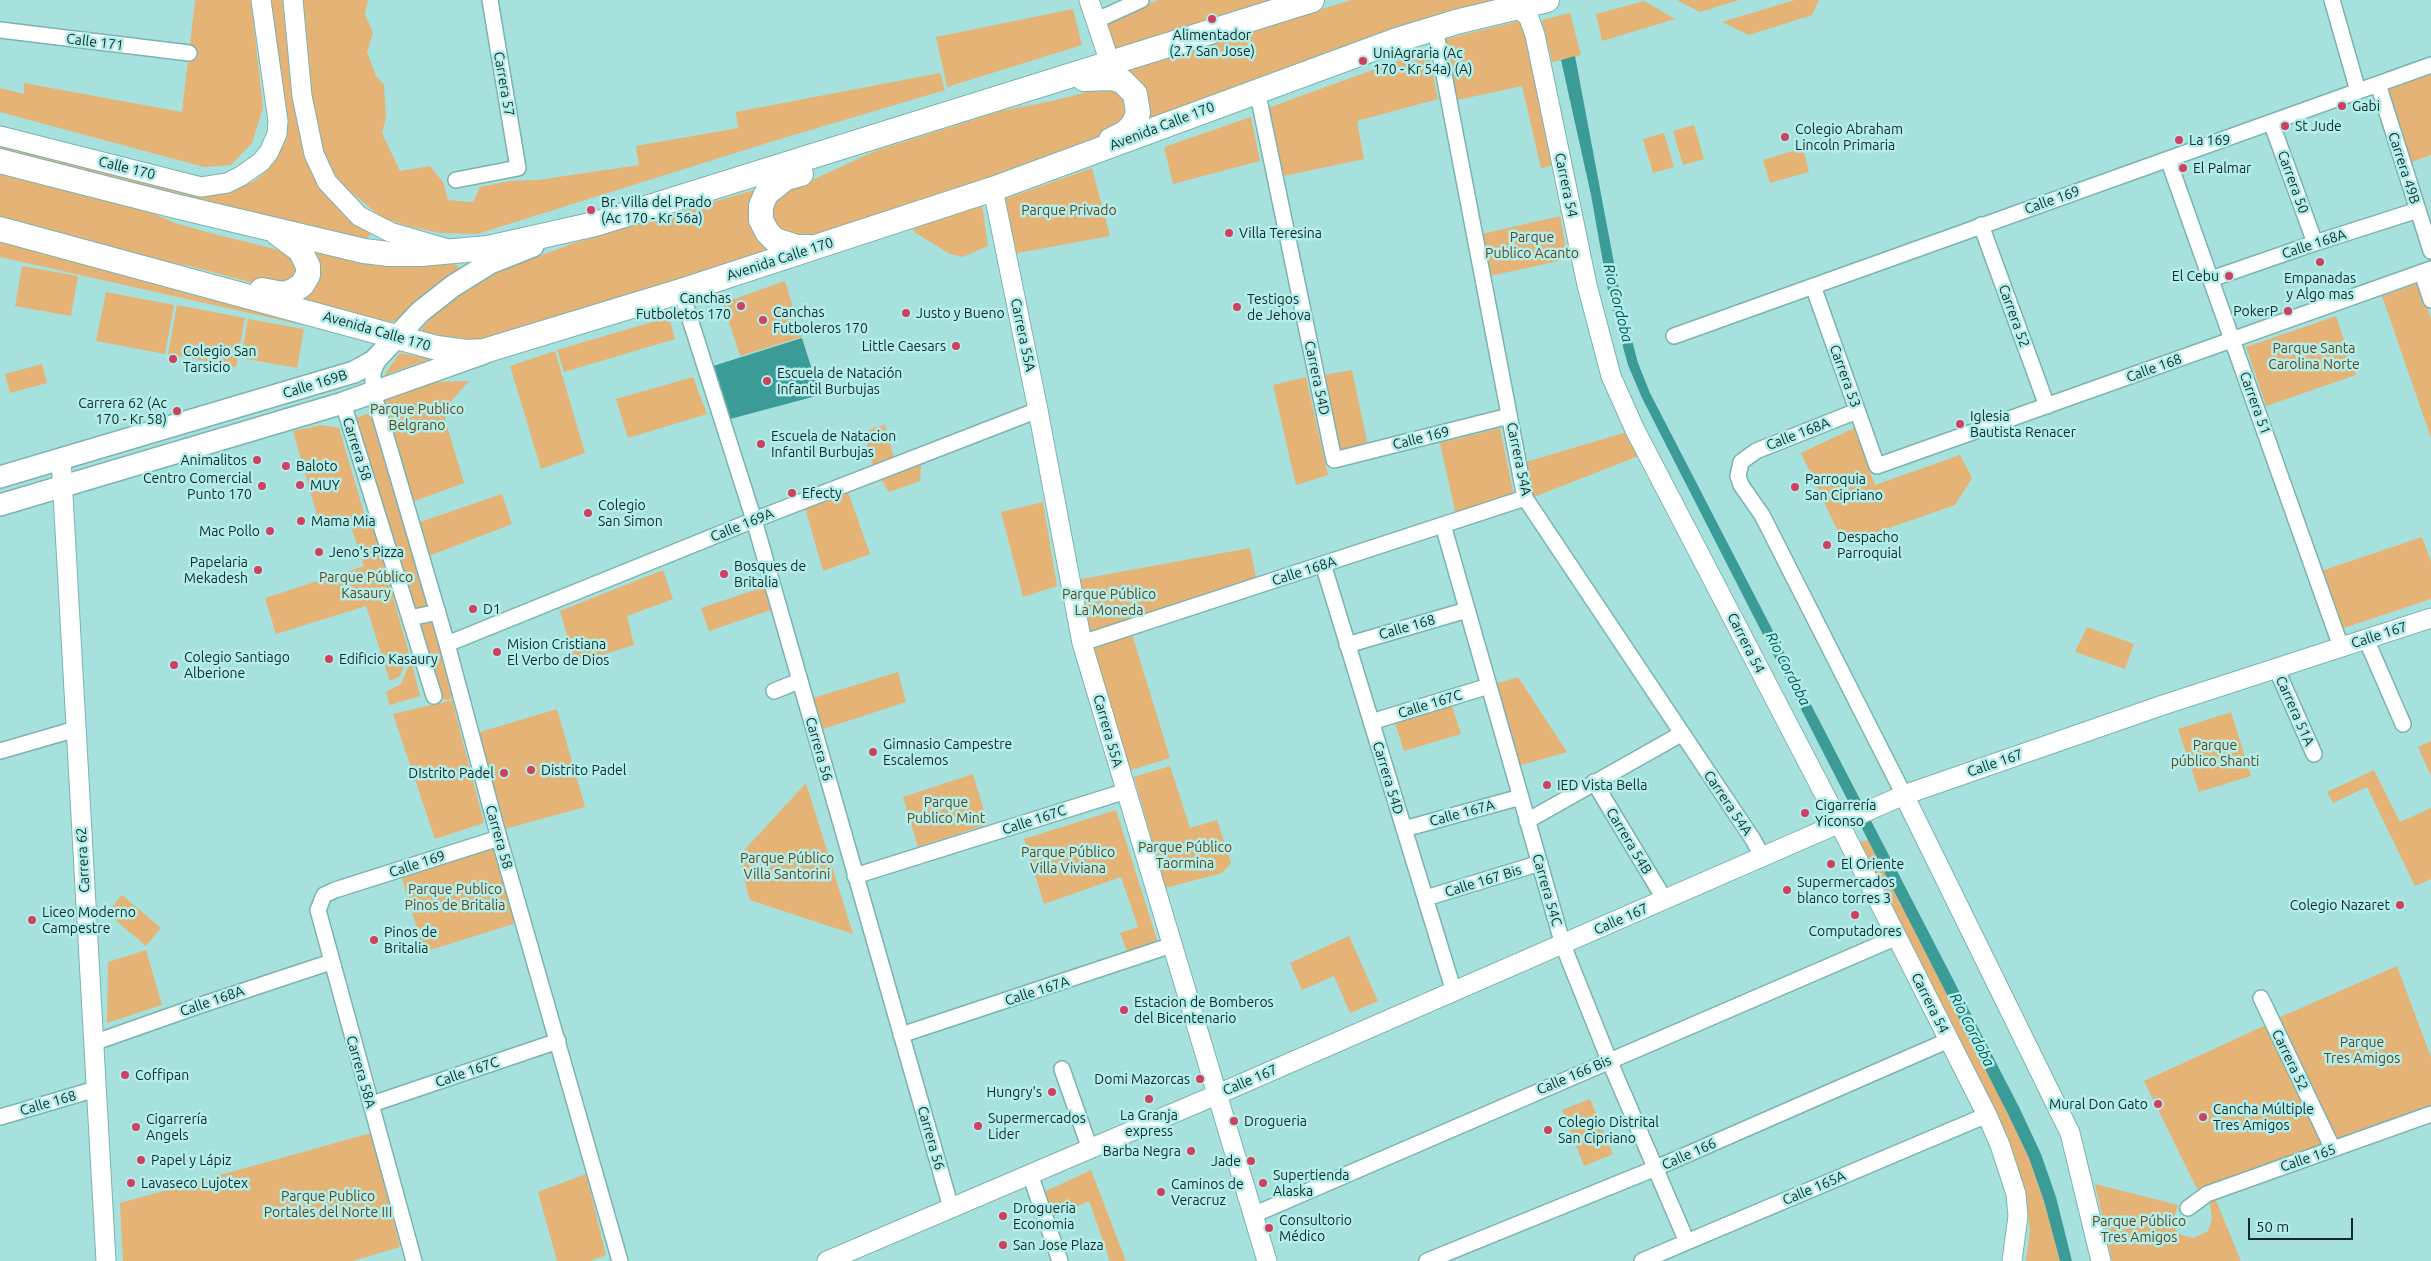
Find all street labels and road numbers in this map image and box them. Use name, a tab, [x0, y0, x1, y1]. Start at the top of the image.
street label: Calle 171	[65, 30, 125, 54]
street label: Carrera 57	[490, 50, 518, 118]
street label: Avenida Calle 170	[1107, 98, 1217, 154]
street label: Carrera 49B	[2385, 130, 2423, 206]
street label: Carrera 50	[2274, 148, 2312, 216]
street label: Carrera 54	[1551, 151, 1581, 219]
street label: Calle 170	[97, 153, 157, 183]
street label: Calle 169	[2022, 182, 2082, 218]
street label: Calle 168A	[2280, 226, 2348, 262]
street label: Avenida Calle 170	[725, 234, 835, 284]
street label: Carrera 52	[1995, 282, 2033, 350]
street label: Carrera 55A	[1007, 297, 1039, 373]
street label: Avenida Calle 170	[321, 308, 433, 354]
street label: Carrera 54D	[1301, 339, 1333, 417]
street label: Carrera 53	[1826, 342, 1864, 410]
street label: Calle 168	[2124, 350, 2184, 386]
street label: Calle 169B	[281, 366, 349, 402]
street label: Carrera 51	[2236, 369, 2274, 437]
street label: Calle 168A	[1764, 414, 1832, 454]
street label: Carrera 58	[339, 415, 375, 483]
street label: Carrera 54A	[1503, 421, 1535, 497]
street label: Calle 169	[1391, 423, 1451, 453]
street label: Calle 169A	[708, 505, 776, 545]
street label: Calle 168A	[1270, 553, 1338, 589]
street label: Carrera 54	[1724, 610, 1768, 676]
street label: Calle 168	[1377, 611, 1437, 643]
street label: Calle 167	[2349, 618, 2409, 652]
street label: Carrera 51A	[2272, 673, 2318, 749]
street label: Calle 167C	[1396, 686, 1464, 722]
street label: Carrera 55A	[1090, 693, 1126, 769]
street label: Carrera 56	[802, 715, 836, 783]
street label: Carrera 54D	[1369, 739, 1407, 817]
street label: Calle 167	[1965, 746, 2025, 780]
street label: Carrera 54A	[1700, 767, 1756, 839]
street label: Calle 167A	[1428, 796, 1496, 830]
street label: Calle 167C	[1000, 802, 1068, 838]
street label: Carrera 58	[482, 803, 516, 871]
street label: Carrera 54B	[1603, 805, 1655, 877]
street label: Carrera 62	[73, 827, 93, 893]
street label: Calle 169	[387, 847, 447, 881]
street label: Carrera 54C	[1529, 852, 1565, 928]
street label: Calle 167 Bis	[1443, 861, 1523, 901]
street label: Calle 167	[1591, 900, 1651, 938]
street label: Carrera 54	[1908, 970, 1952, 1036]
street label: Calle 167A	[1003, 973, 1071, 1009]
street label: Calle 168A	[178, 982, 246, 1020]
street label: Carrera 52	[2268, 1027, 2312, 1093]
street label: Carrera 58A	[343, 1034, 379, 1110]
street label: Calle 166 Bis	[1534, 1052, 1614, 1098]
street label: Calle 167C	[433, 1053, 501, 1091]
street label: Calle 167	[1220, 1061, 1280, 1099]
street label: Calle 168	[18, 1087, 78, 1119]
street label: Carrera 56	[914, 1104, 948, 1172]
street label: Calle 166	[1659, 1135, 1719, 1173]
street label: Calle 165	[2278, 1141, 2338, 1175]
street label: Calle 165A	[1780, 1167, 1848, 1209]

